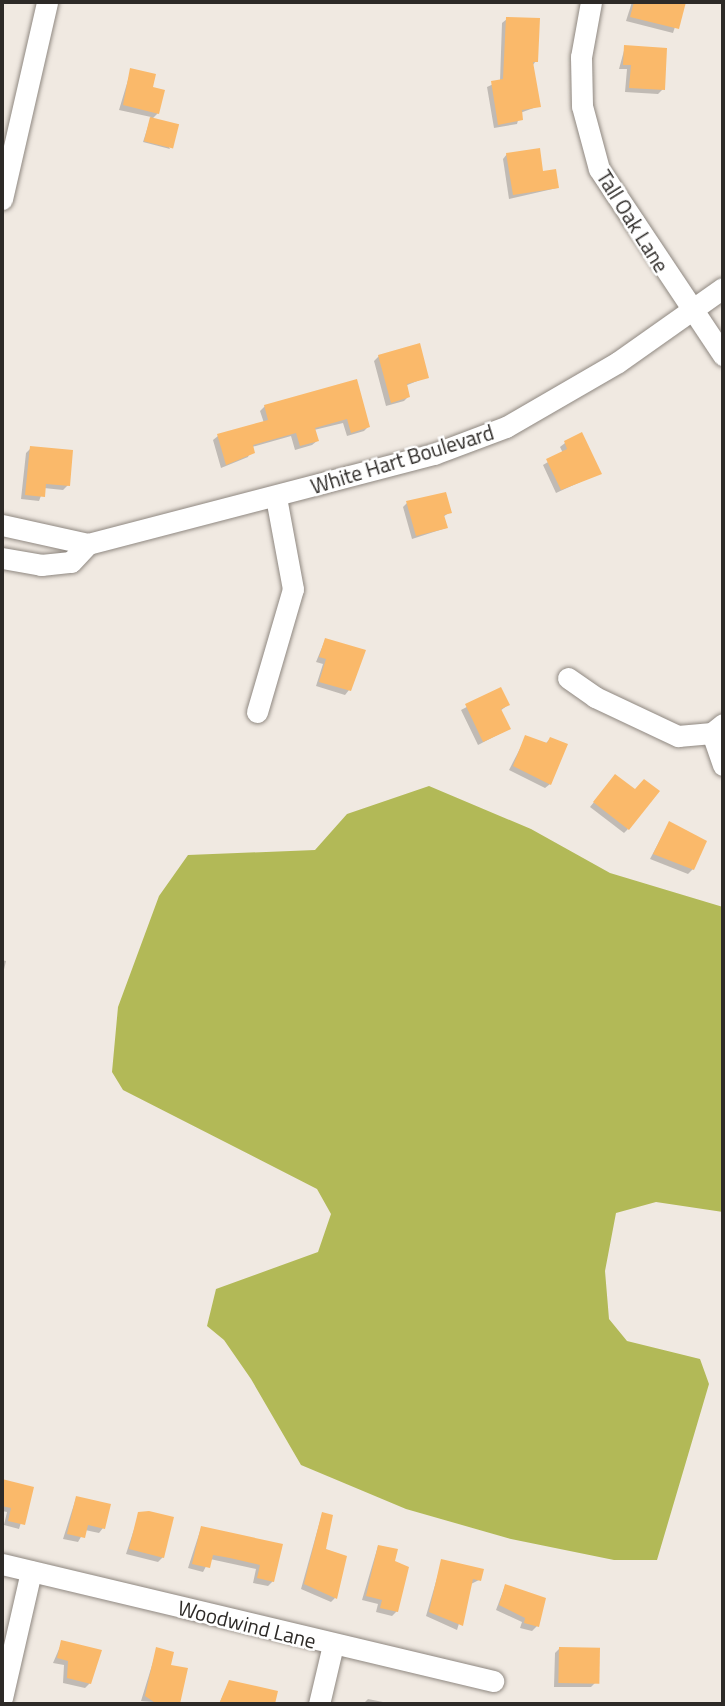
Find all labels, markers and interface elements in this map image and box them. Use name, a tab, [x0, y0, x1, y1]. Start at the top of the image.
street label: Tall Oak Lane	[592, 165, 674, 277]
street label: White Hart Boulevard	[307, 419, 497, 499]
street label: Woodwind Lane	[175, 1595, 319, 1653]

